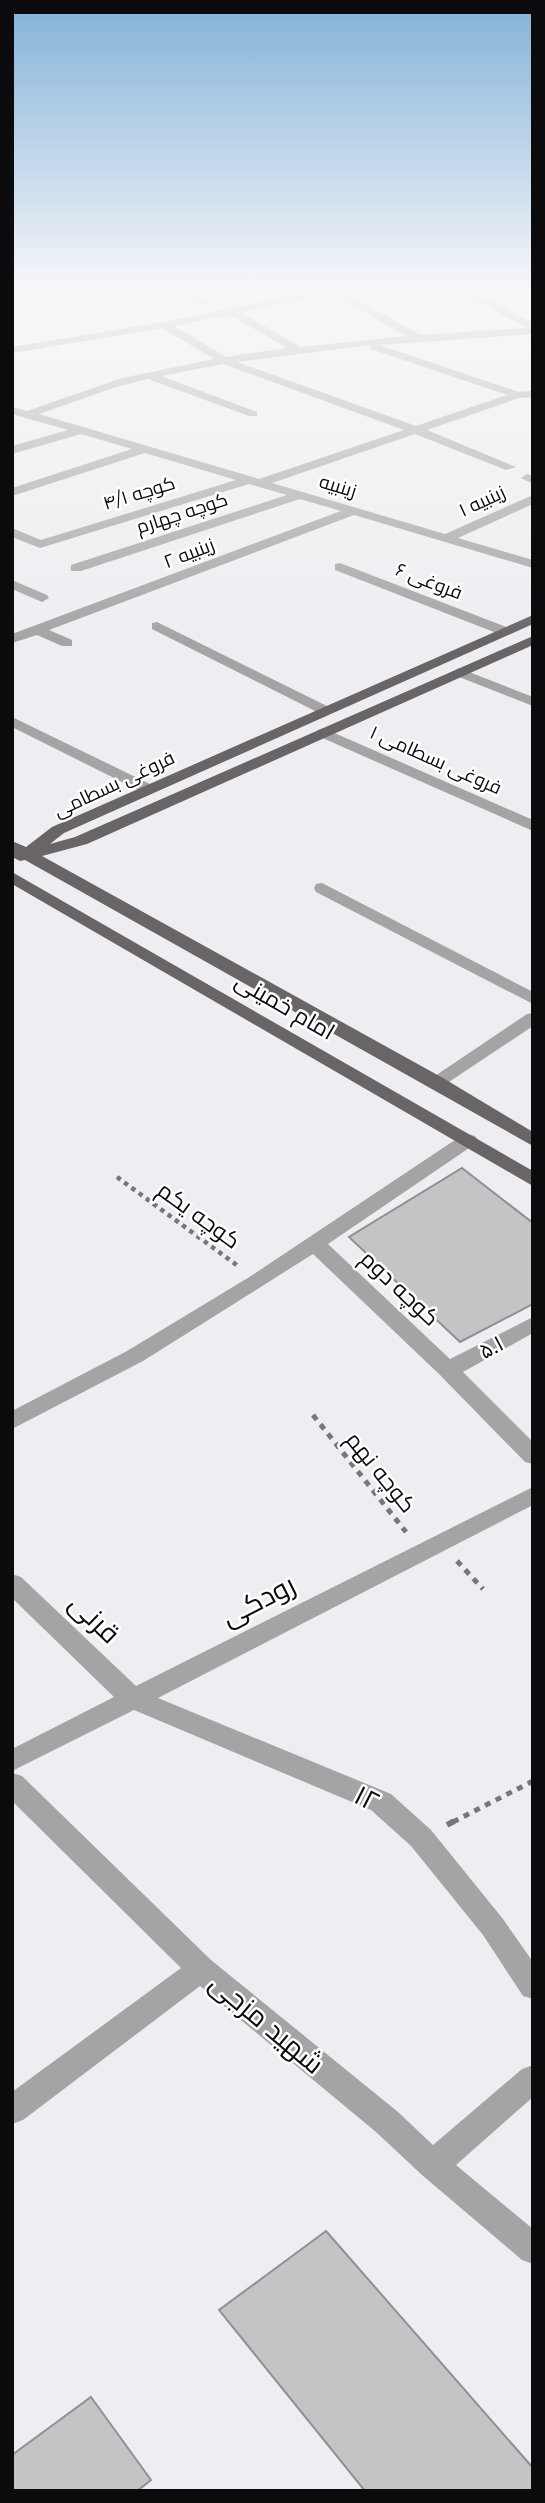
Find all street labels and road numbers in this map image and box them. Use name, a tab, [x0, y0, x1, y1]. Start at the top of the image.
street label: زینبیه	[317, 469, 359, 503]
street label: کوچه ۴/۱	[100, 471, 178, 516]
street label: زینبیه ۱	[455, 480, 509, 522]
street label: کوچه چهارم	[133, 487, 231, 541]
street label: زینبیه ۲	[160, 533, 218, 573]
street label: فروغی ۶	[392, 558, 466, 604]
street label: فروغی بسطامی ۱	[367, 721, 505, 799]
street label: فروغی بسطامی	[50, 746, 178, 822]
street label: امام خمینی	[229, 966, 340, 1047]
street label: کوچه یکم	[151, 1175, 246, 1256]
street label: کوچه دوم	[353, 1244, 445, 1333]
street label: ۵.۱	[474, 1329, 508, 1365]
street label: کوچه نهم	[338, 1426, 422, 1519]
street label: رودکی	[215, 1567, 301, 1633]
street label: قرنی	[62, 1586, 128, 1650]
street label: ۱۲	[349, 1778, 385, 1818]
street label: شهید مزجی	[203, 1965, 331, 2081]

